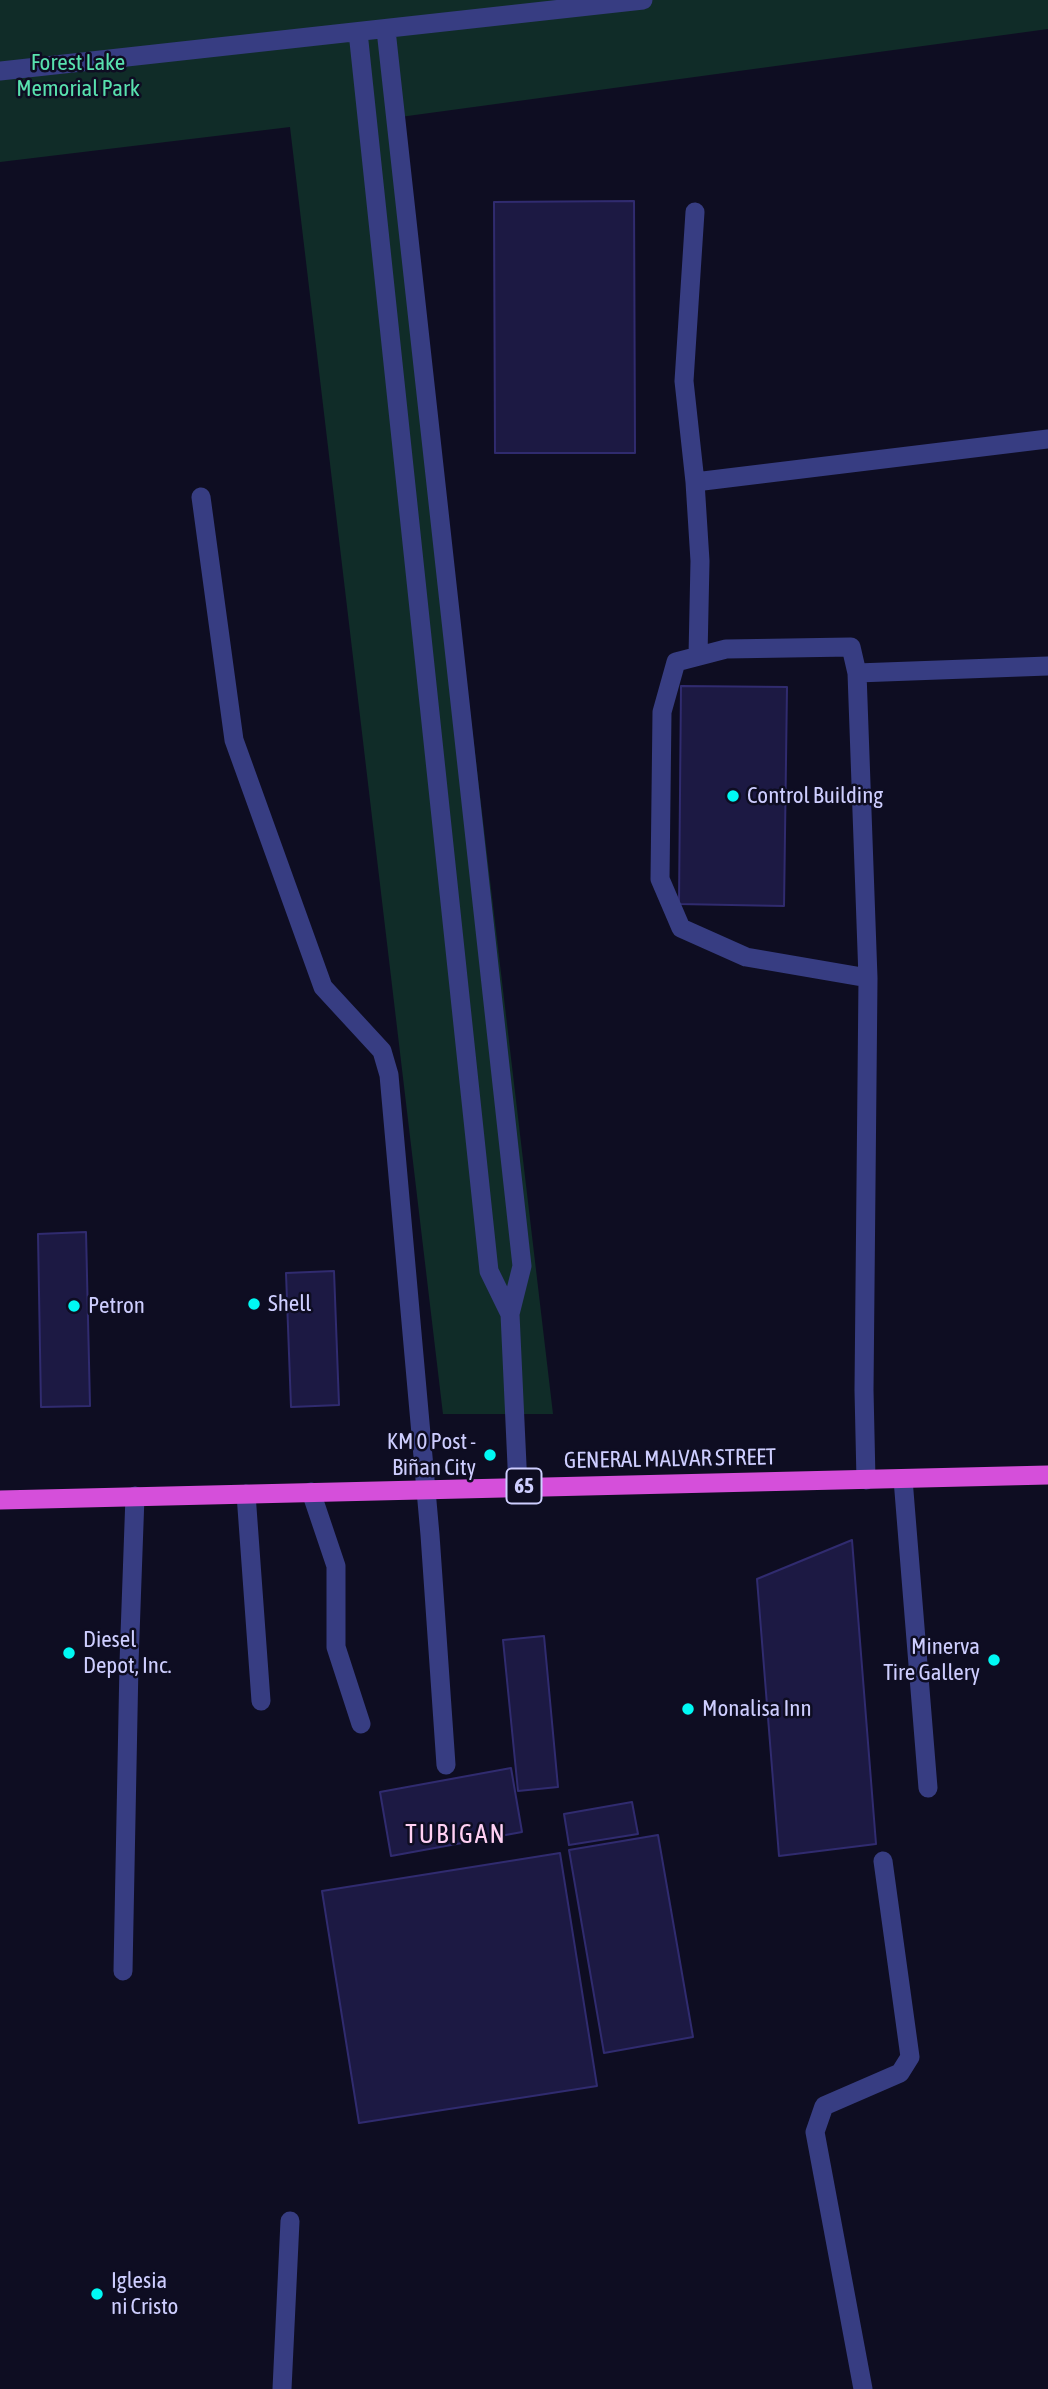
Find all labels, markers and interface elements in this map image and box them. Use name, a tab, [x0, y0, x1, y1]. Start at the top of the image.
park label: Forest Lake Memorial Park	[16, 49, 140, 103]
place label: Control Building	[747, 782, 883, 810]
marker: Control Building	[725, 788, 741, 804]
place label: Shell	[268, 1290, 311, 1318]
place label: Petron	[88, 1292, 145, 1320]
marker: Shell	[246, 1296, 262, 1312]
marker: Petron	[66, 1298, 82, 1314]
place label: KM 0 Post - Biñan City	[387, 1428, 476, 1482]
street label: GENERAL MALVAR STREET	[564, 1443, 776, 1475]
marker: KM 0 Post - Biñan City	[482, 1447, 498, 1463]
road number: 65	[506, 1468, 542, 1504]
place label: Diesel Depot, Inc.	[83, 1626, 172, 1680]
place label: Minerva Tire Gallery	[883, 1633, 980, 1687]
marker: Diesel Depot, Inc.	[61, 1645, 77, 1661]
marker: Minerva Tire Gallery	[986, 1652, 1002, 1668]
place label: Monalisa Inn	[702, 1695, 812, 1723]
marker: Monalisa Inn	[680, 1701, 696, 1717]
district label: TUBIGAN	[406, 1819, 506, 1851]
place label: Iglesia ni Cristo	[111, 2267, 178, 2321]
marker: Iglesia ni Cristo	[89, 2286, 105, 2302]

